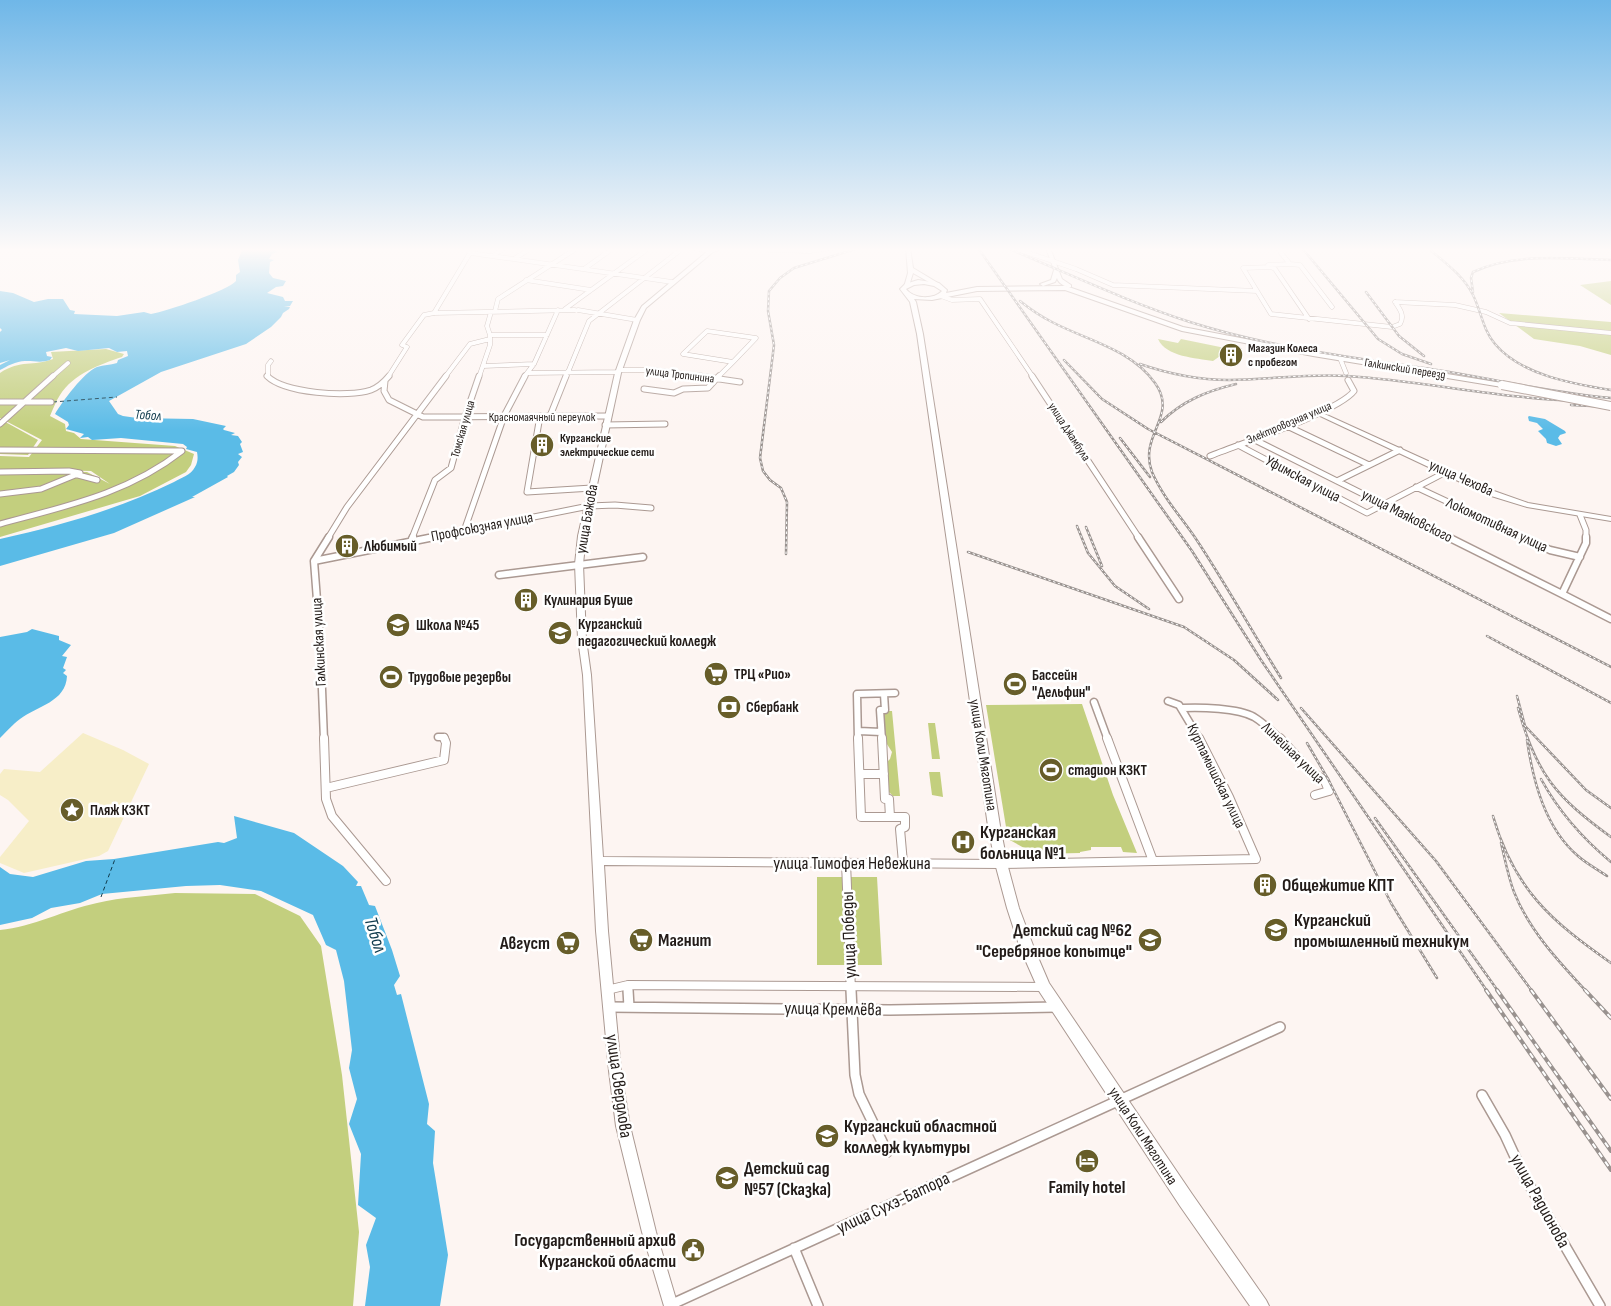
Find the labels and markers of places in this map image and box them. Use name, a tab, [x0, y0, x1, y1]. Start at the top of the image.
place label: Магазин Колеса с пробегом	[1248, 341, 1318, 370]
building icon: Магазин Колеса с пробегом	[1218, 342, 1244, 368]
place label: Курганские электрические сети	[560, 431, 654, 460]
building icon: Курганские электрические сети	[529, 432, 555, 458]
building icon: Любимый	[334, 533, 360, 559]
place label: Любимый	[363, 537, 417, 556]
building icon: Кулинария Буше	[513, 587, 539, 613]
place label: Кулинария Буше	[544, 591, 633, 610]
school or university icon: Школа №45	[385, 612, 411, 638]
place label: Курганский педагогический колледж	[578, 615, 717, 651]
place label: Школа №45	[416, 616, 480, 635]
school or university icon: Курганский педагогический колледж	[547, 620, 573, 646]
supermarket icon: ТРЦ «Рио»	[703, 661, 729, 687]
sports icon: Трудовые резервы	[378, 664, 404, 690]
place label: ТРЦ «Рио»	[734, 665, 791, 684]
place label: Бассейн "Дельфин"	[1032, 666, 1090, 702]
place label: Трудовые резервы	[408, 668, 511, 687]
sports icon: Бассейн "Дельфин"	[1002, 671, 1028, 697]
bank icon: Сбербанк	[716, 694, 742, 720]
place label: Сбербанк	[746, 698, 799, 717]
sports icon: стадион КЗКТ	[1038, 757, 1064, 783]
place label: стадион КЗКТ	[1068, 761, 1147, 780]
place icon: Пляж КЗКТ	[59, 797, 85, 823]
place label: Пляж КЗКТ	[90, 801, 150, 820]
place label: Курганская больница №1	[980, 822, 1066, 864]
hospital icon: Курганская больница №1	[950, 829, 976, 855]
building icon: Общежитие КПТ	[1252, 872, 1278, 898]
place label: Общежитие КПТ	[1282, 875, 1394, 896]
place label: Курганский промышленный техникум	[1294, 910, 1469, 952]
school or university icon: Курганский промышленный техникум	[1263, 917, 1289, 943]
place label: Детский сад №62 "Серебряное копытце"	[976, 920, 1132, 962]
supermarket icon: Магнит	[628, 927, 654, 953]
school or university icon: Детский сад №62 "Серебряное копытце"	[1137, 927, 1163, 953]
supermarket icon: Август	[555, 930, 581, 956]
place label: Магнит	[658, 930, 712, 951]
place label: Август	[499, 933, 550, 954]
place label: Курганский областной колледж культуры	[844, 1116, 997, 1158]
school or university icon: Курганский областной колледж культуры	[814, 1123, 840, 1149]
hotel icon: Family hotel	[1074, 1148, 1100, 1174]
place label: Детский сад №57 (Сказка)	[744, 1158, 831, 1200]
school or university icon: Детский сад №57 (Сказка)	[714, 1165, 740, 1191]
place label: Family hotel	[1049, 1177, 1125, 1198]
place label: Государственный архив Курганской области	[514, 1230, 676, 1272]
public building icon: Государственный архив Курганской области	[680, 1237, 706, 1263]

